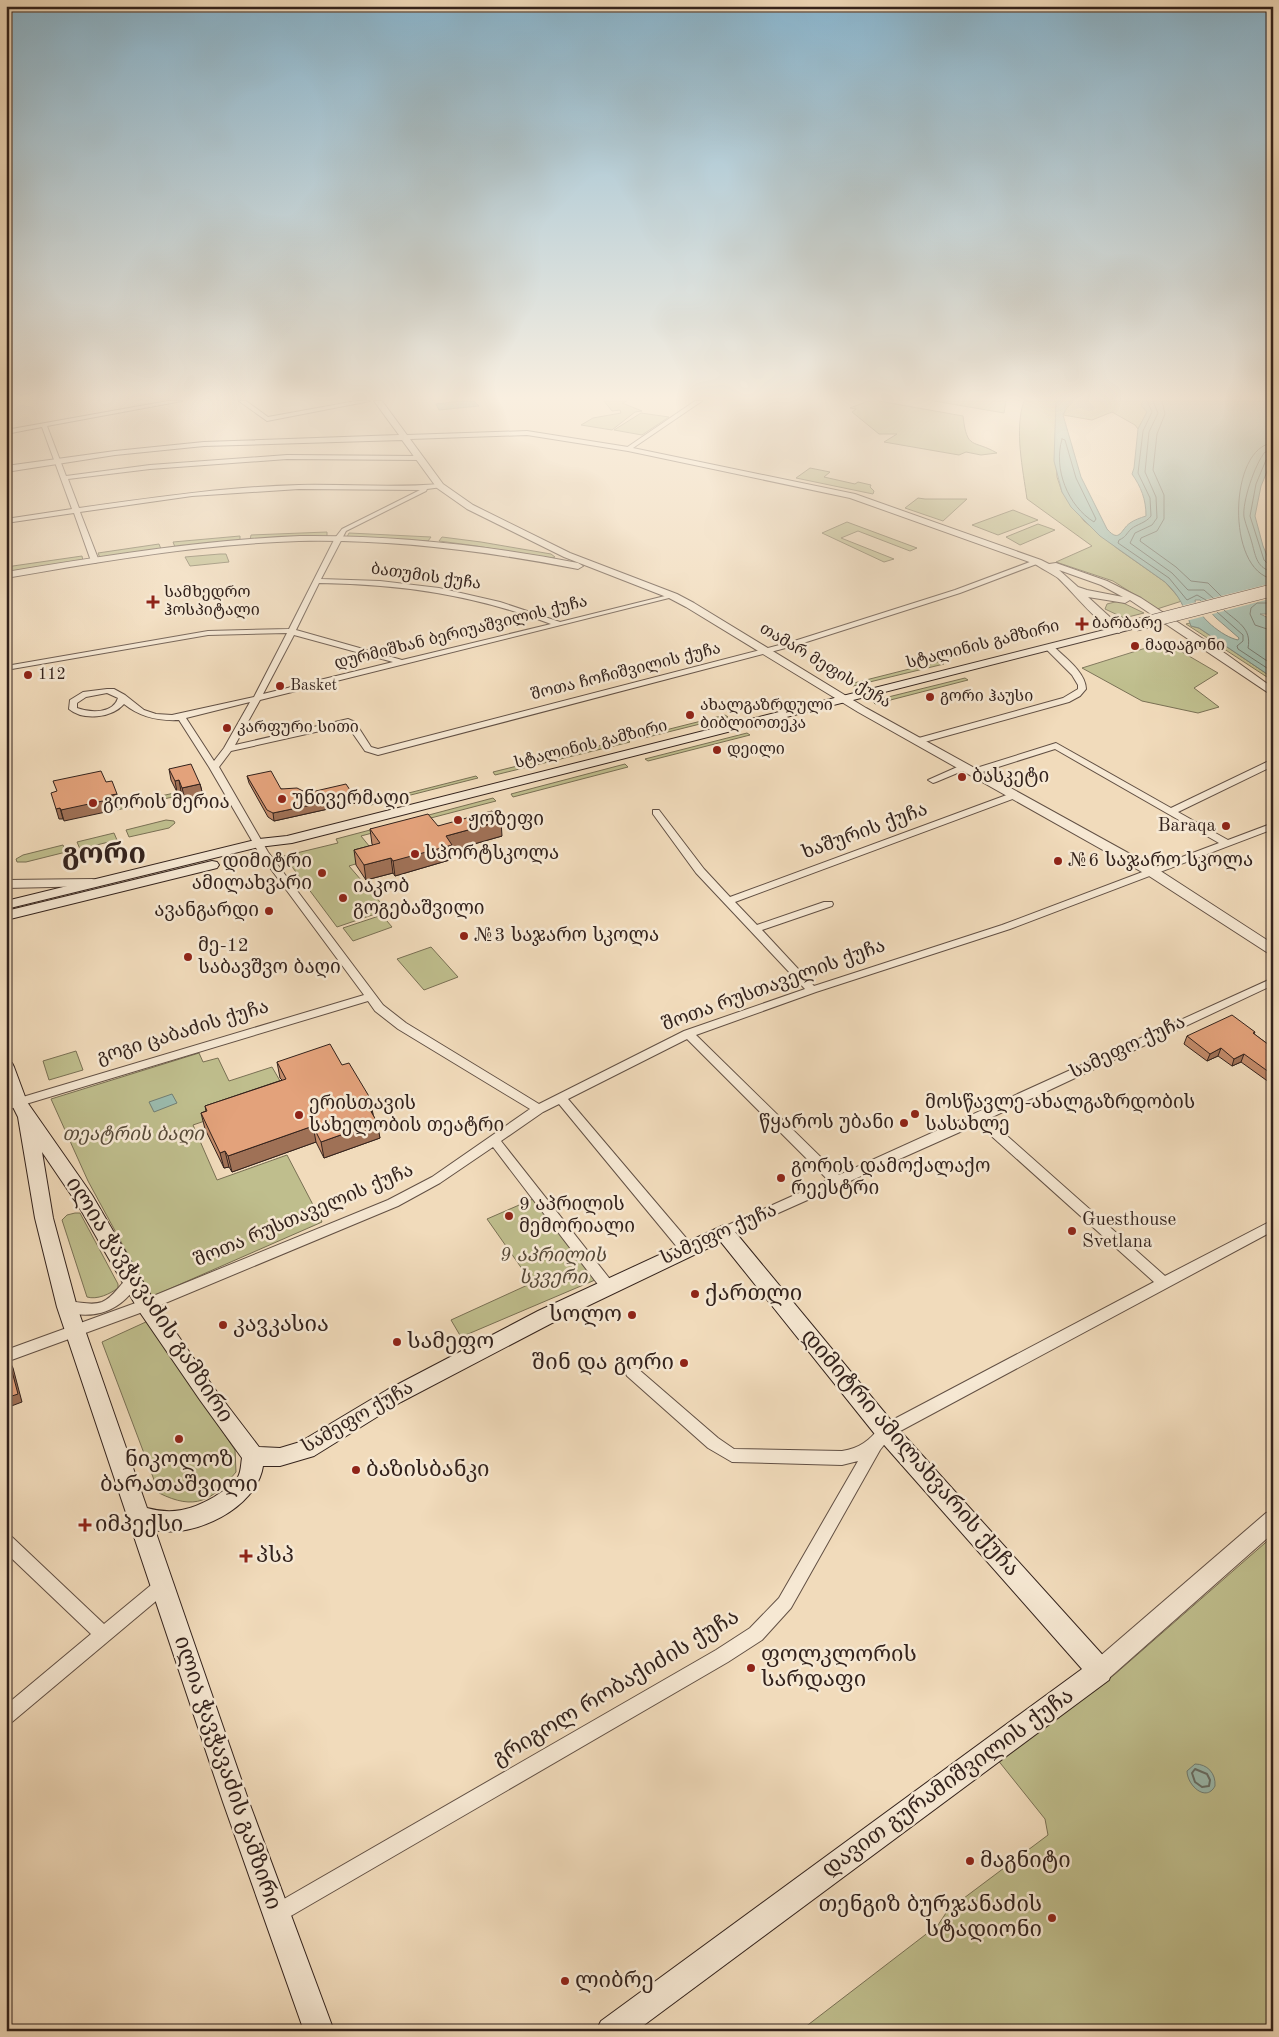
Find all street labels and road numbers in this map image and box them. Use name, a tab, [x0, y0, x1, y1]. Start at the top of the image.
street label: ბათუმის ქუჩა	[370, 561, 482, 593]
street label: დურმიშხან ბერიუაშვილის ქუჩა	[333, 593, 589, 672]
street label: სტალინის გამზირი	[905, 617, 1061, 672]
street label: თამარ მეფის ქუჩა	[757, 621, 893, 711]
street label: შოთა ჩოჩიშვილის ქუჩა	[530, 641, 722, 703]
street label: სტალინის გამზირი	[513, 717, 669, 772]
street label: ხაშურის ქუჩა	[799, 800, 930, 864]
street label: შოთა რუსთაველის ქუჩა	[660, 936, 888, 1035]
street label: გოგი ცაბაძის ქუჩა	[95, 997, 271, 1068]
street label: სამეფო ქუჩა	[1067, 1012, 1189, 1083]
street label: შოთა რუსთაველის ქუჩა	[191, 1160, 416, 1271]
street label: ილია ჭავჭავაძის გამზირი	[61, 1173, 237, 1427]
street label: სამეფო ქუჩა	[658, 1200, 780, 1269]
street label: დიმიტრი ამილახვარის ქუჩა	[796, 1325, 1023, 1581]
street label: სამეფო ქუჩა	[299, 1378, 417, 1457]
street label: გრიგოლ რობაქიძის ქუჩა	[489, 1606, 744, 1771]
street label: ილია ჭავჭავაძის გამზირი	[169, 1633, 284, 1913]
street label: დავით გურამიშვილის ქუჩა	[818, 1685, 1078, 1882]

